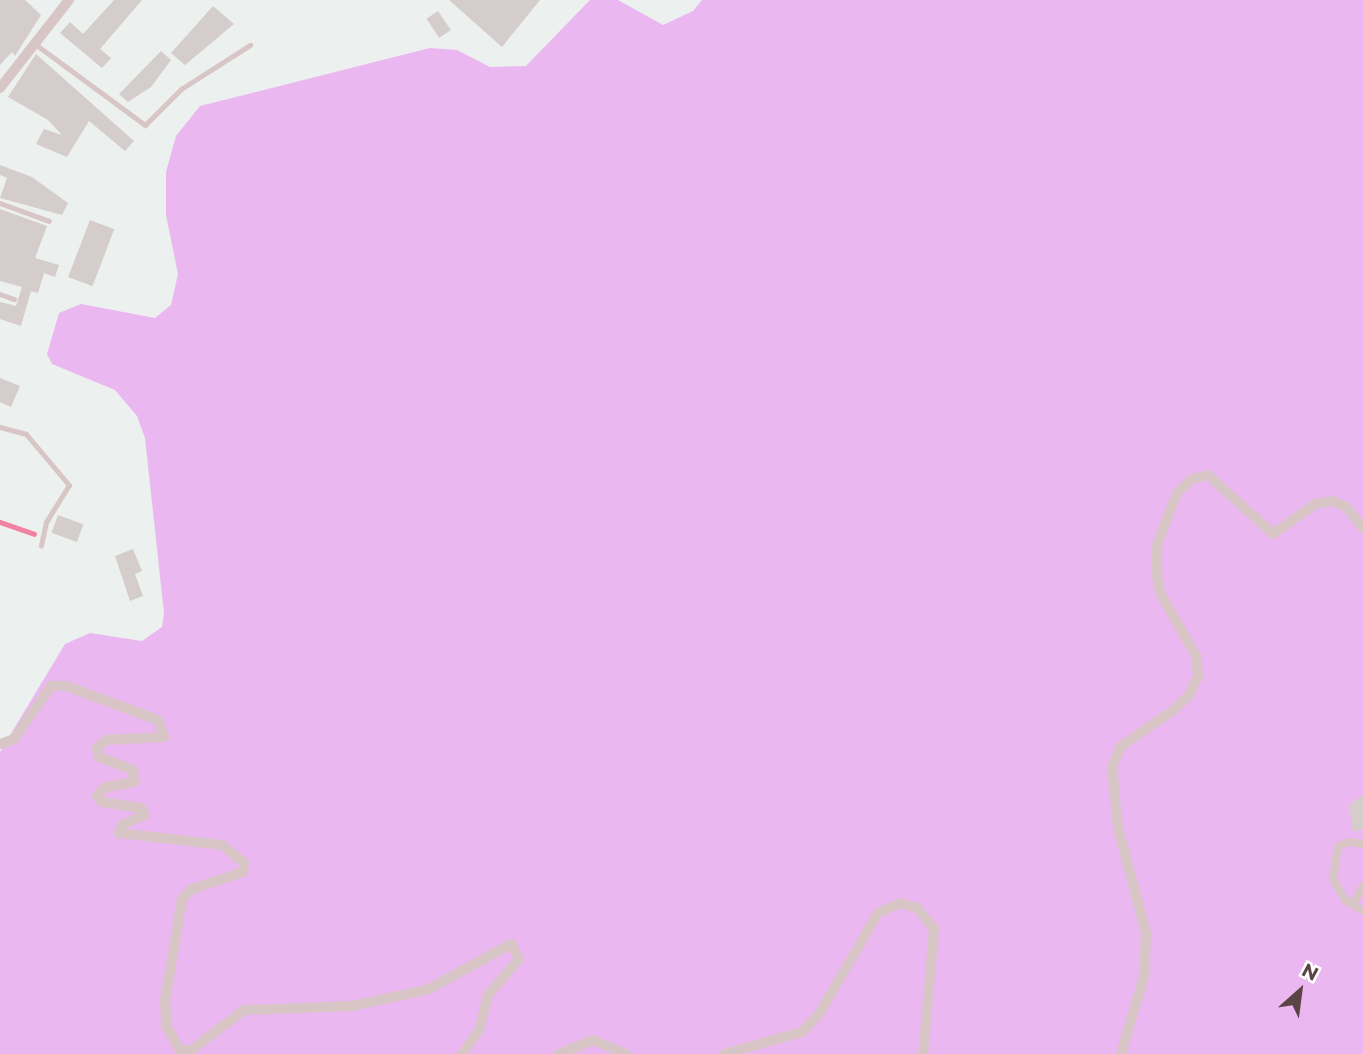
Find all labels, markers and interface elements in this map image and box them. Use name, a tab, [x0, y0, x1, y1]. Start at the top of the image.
north arrow	[1265, 956, 1335, 1026]
text: N	[1298, 958, 1322, 986]

